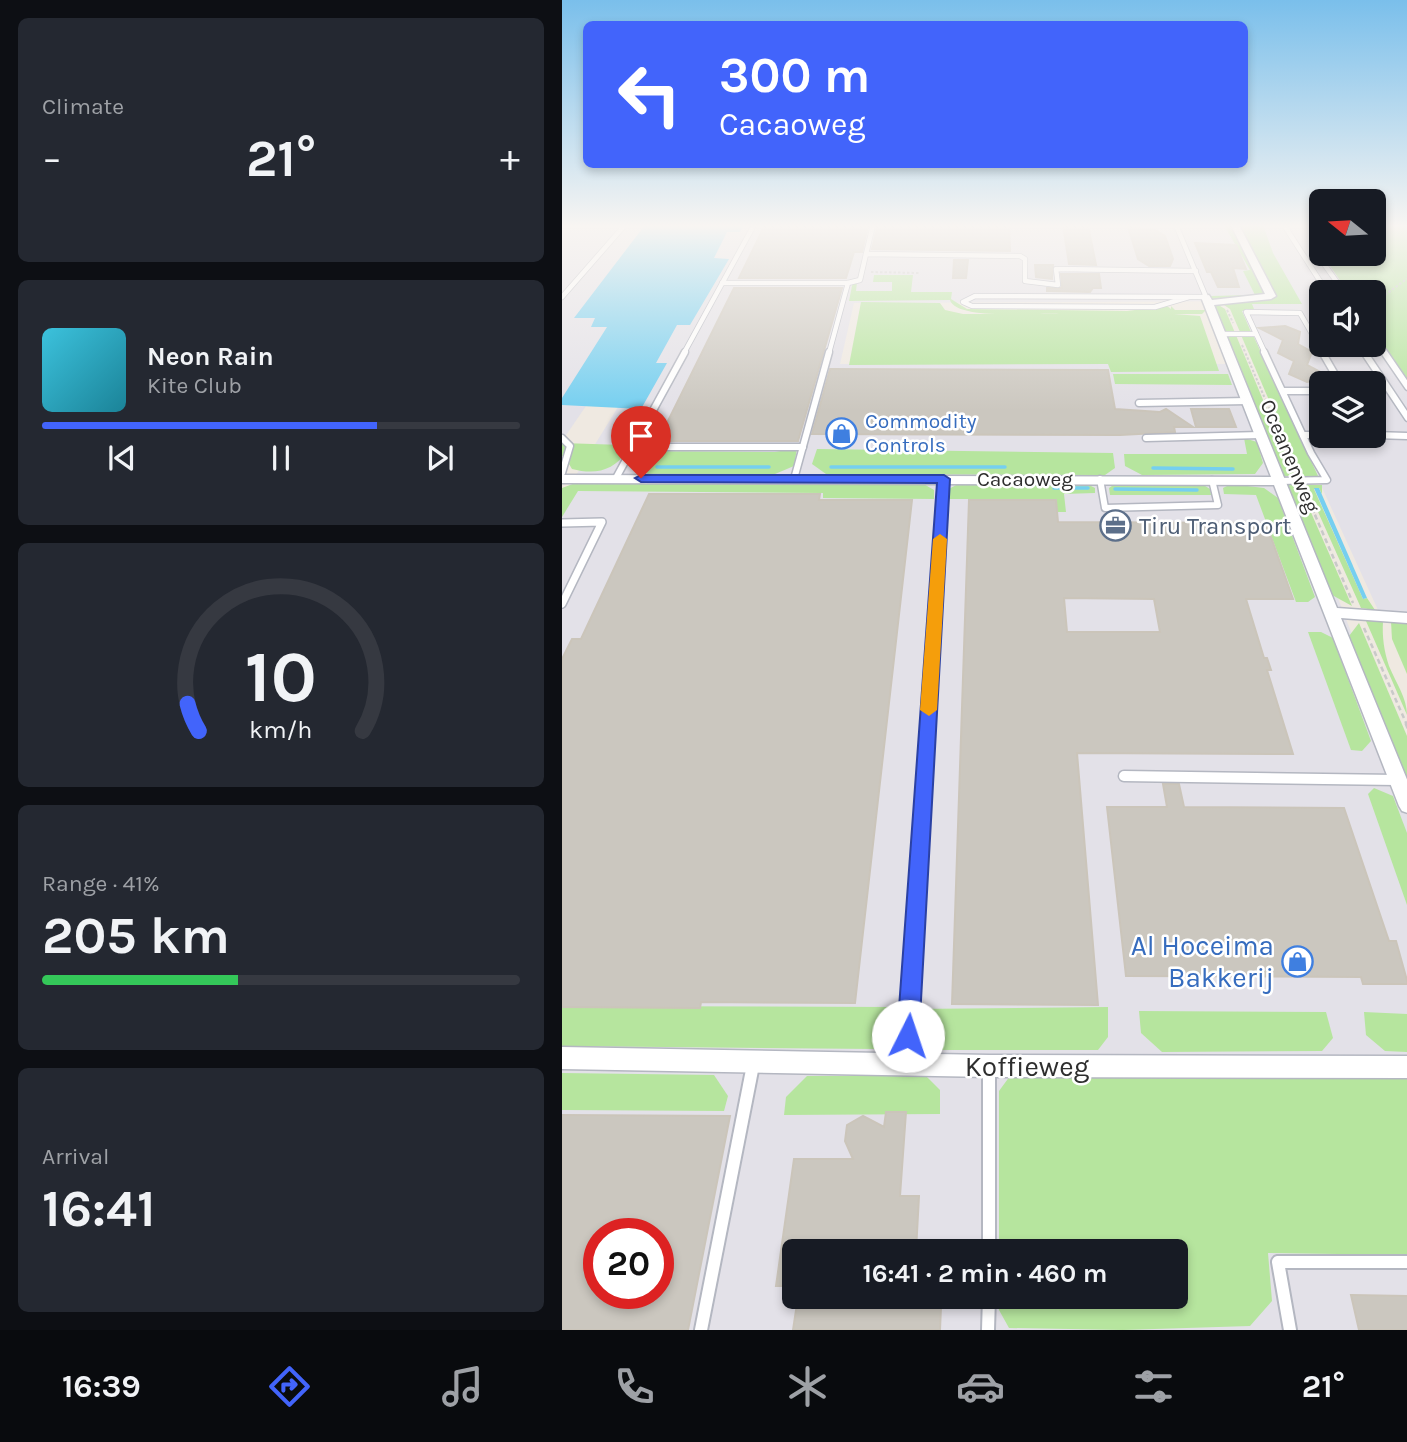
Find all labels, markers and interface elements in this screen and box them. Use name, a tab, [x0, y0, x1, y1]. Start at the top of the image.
text: 300 m	[719, 47, 870, 104]
icon: left	[604, 49, 695, 140]
text: Climate	[42, 93, 124, 120]
text: Cacaoweg	[719, 106, 866, 143]
text: 21°	[246, 128, 316, 189]
text: −	[42, 136, 62, 181]
text: +	[500, 136, 520, 181]
north arrow	[1309, 189, 1386, 266]
map controls	[1309, 189, 1386, 448]
button: sound	[1309, 280, 1386, 357]
text: Neon Rain	[147, 341, 274, 372]
button: layers	[1309, 371, 1386, 448]
text: Kite Club	[147, 372, 242, 399]
street label: Oceanenweg	[1255, 396, 1325, 516]
pin	[611, 406, 671, 478]
place label: Commodity Controls	[865, 409, 977, 457]
shop icon: Commodity Controls	[825, 416, 859, 450]
icon: arrive	[622, 417, 660, 455]
icon: previous	[103, 439, 141, 477]
icon: pause	[262, 439, 300, 477]
icon: next	[421, 439, 459, 477]
street label: Cacaoweg	[977, 467, 1073, 491]
office icon: Tiru Transport	[1099, 509, 1133, 543]
place label: Tiru Transport	[1139, 512, 1291, 540]
text: 10	[245, 634, 317, 719]
text: km/h	[249, 715, 313, 744]
text: Range · 41%	[42, 870, 160, 897]
text: 205 km	[42, 905, 230, 966]
place label: Al Hoceima Bakkerij	[1131, 929, 1274, 994]
shop icon: Al Hoceima Bakkerij	[1280, 944, 1314, 978]
position arrow	[871, 999, 945, 1073]
street label: Koffieweg	[965, 1050, 1090, 1083]
text: Arrival	[42, 1143, 109, 1170]
text: 16:41	[42, 1178, 156, 1239]
speed limit sign: 20	[583, 1218, 674, 1309]
text: 16:41 · 2 min · 460 m	[863, 1258, 1107, 1289]
icon: directions	[265, 1362, 314, 1411]
icon: music	[438, 1362, 487, 1411]
icon: phone	[610, 1362, 659, 1411]
icon: climate	[783, 1362, 832, 1411]
icon: car	[956, 1362, 1005, 1411]
icon: filters	[1129, 1362, 1178, 1411]
text: 16:39	[62, 1368, 141, 1405]
text: 21°	[1302, 1368, 1345, 1405]

